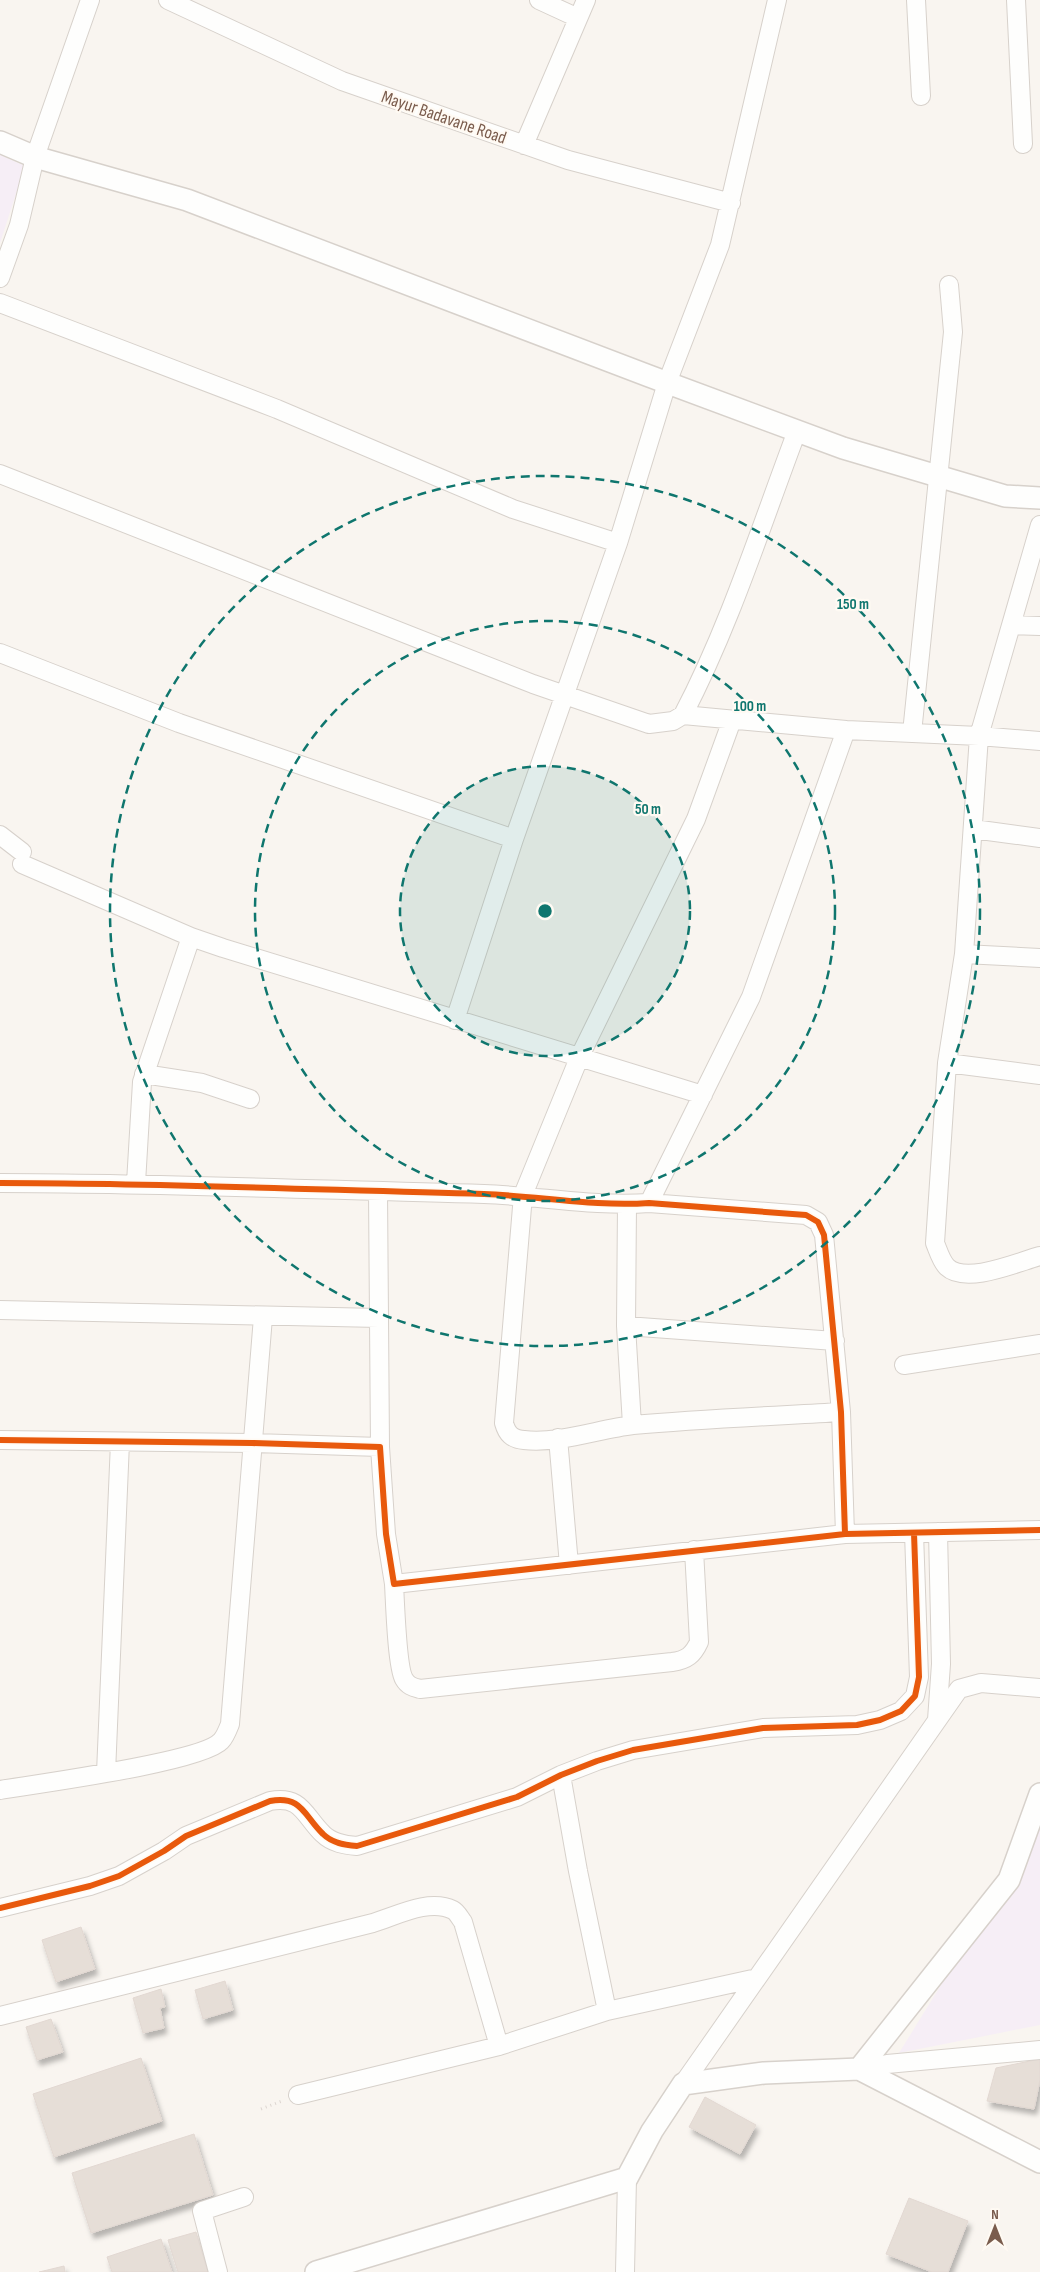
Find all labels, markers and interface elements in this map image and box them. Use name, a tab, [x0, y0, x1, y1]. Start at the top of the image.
street label: Mayur Badavane Road	[379, 86, 509, 149]
text: 150 m	[837, 595, 869, 614]
text: 100 m	[734, 697, 766, 716]
text: 50 m	[635, 800, 661, 819]
centre of rings	[536, 902, 554, 920]
north arrow	[970, 2202, 1020, 2252]
text: N	[991, 2206, 999, 2223]

